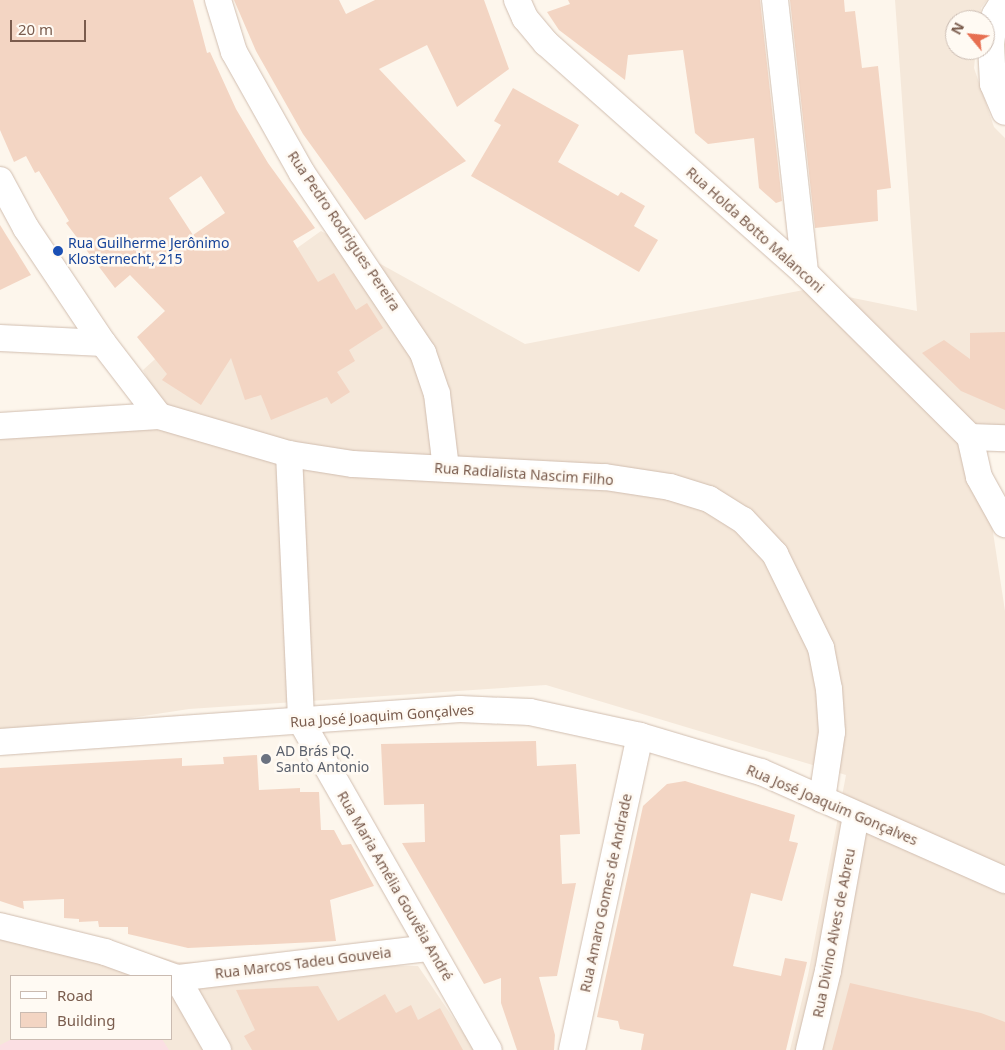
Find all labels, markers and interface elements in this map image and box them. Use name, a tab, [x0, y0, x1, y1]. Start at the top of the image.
scale bar	[12, 10, 89, 42]
north arrow	[945, 10, 995, 60]
text: 20 m	[18, 19, 53, 39]
text: N	[946, 19, 968, 38]
street label: Rua Pedro Rodrigues Pereira	[284, 148, 404, 314]
street label: Rua Holda Botto Malanconi	[683, 164, 827, 296]
place label: Rua Guilherme Jerônimo Klosternecht, 215	[68, 235, 229, 268]
marker: Rua Guilherme Jerônimo Klosternecht, 215	[52, 245, 64, 257]
street label: Rua Radialista Nascim Filho	[434, 459, 614, 489]
street label: Rua José Joaquim Gonçalves	[289, 701, 475, 731]
place label: AD Brás PQ. Santo Antonio	[276, 743, 369, 776]
marker: AD Brás PQ. Santo Antonio	[260, 753, 272, 765]
street label: Rua José Joaquim Gonçalves	[744, 761, 920, 849]
street label: Rua Maria Amélia Gouvêia André	[334, 788, 456, 984]
street label: Rua Amaro Gomes de Andrade	[577, 792, 635, 994]
street label: Rua Divino Alves de Abreu	[809, 847, 859, 1019]
street label: Rua Marcos Tadeu Gouveia	[214, 944, 392, 982]
legend	[10, 975, 172, 1040]
text: Road	[57, 985, 93, 1005]
text: Building	[57, 1010, 115, 1030]

